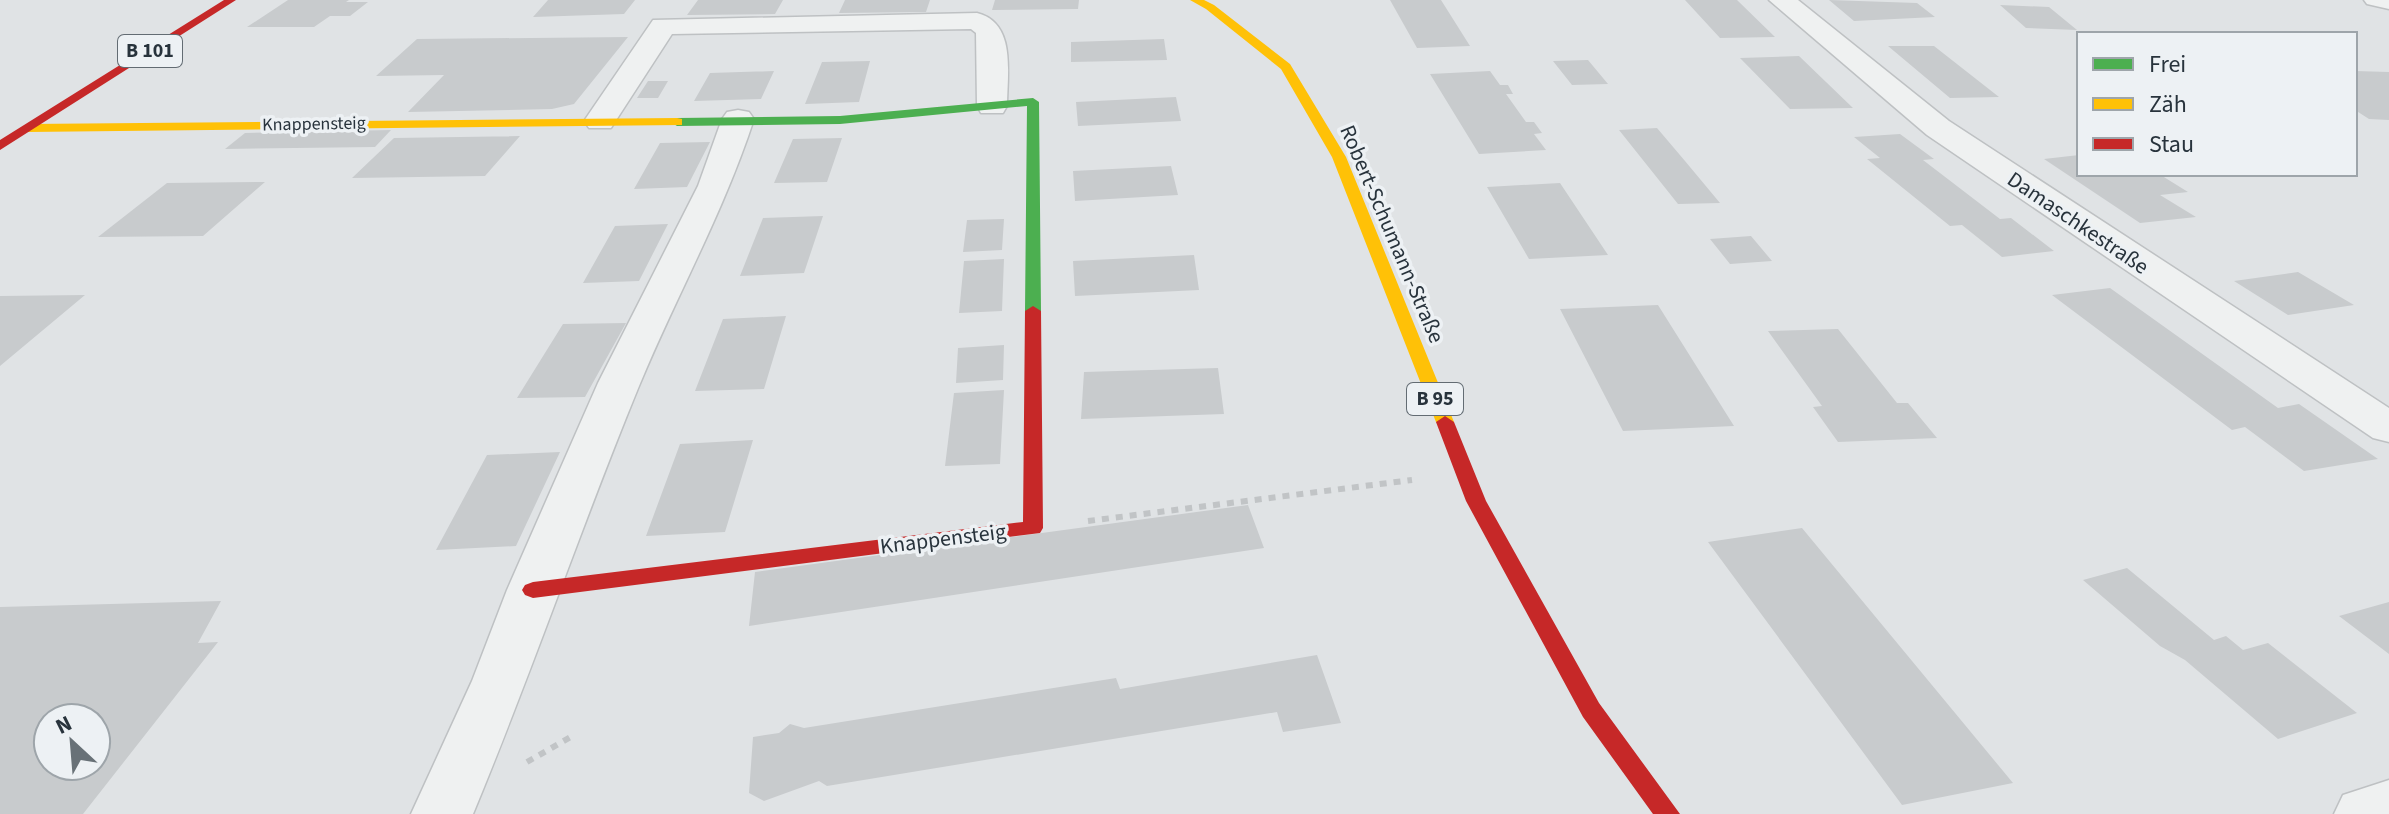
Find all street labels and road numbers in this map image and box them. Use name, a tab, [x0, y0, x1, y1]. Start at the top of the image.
road number: B 101	[118, 35, 182, 67]
street label: Knappensteig	[262, 111, 366, 137]
street label: Robert-Schumann-Straße	[1332, 120, 1453, 348]
street label: Damaschkestraße	[2001, 164, 2155, 282]
road number: B 95	[1407, 383, 1463, 415]
street label: Knappensteig	[878, 515, 1008, 563]

